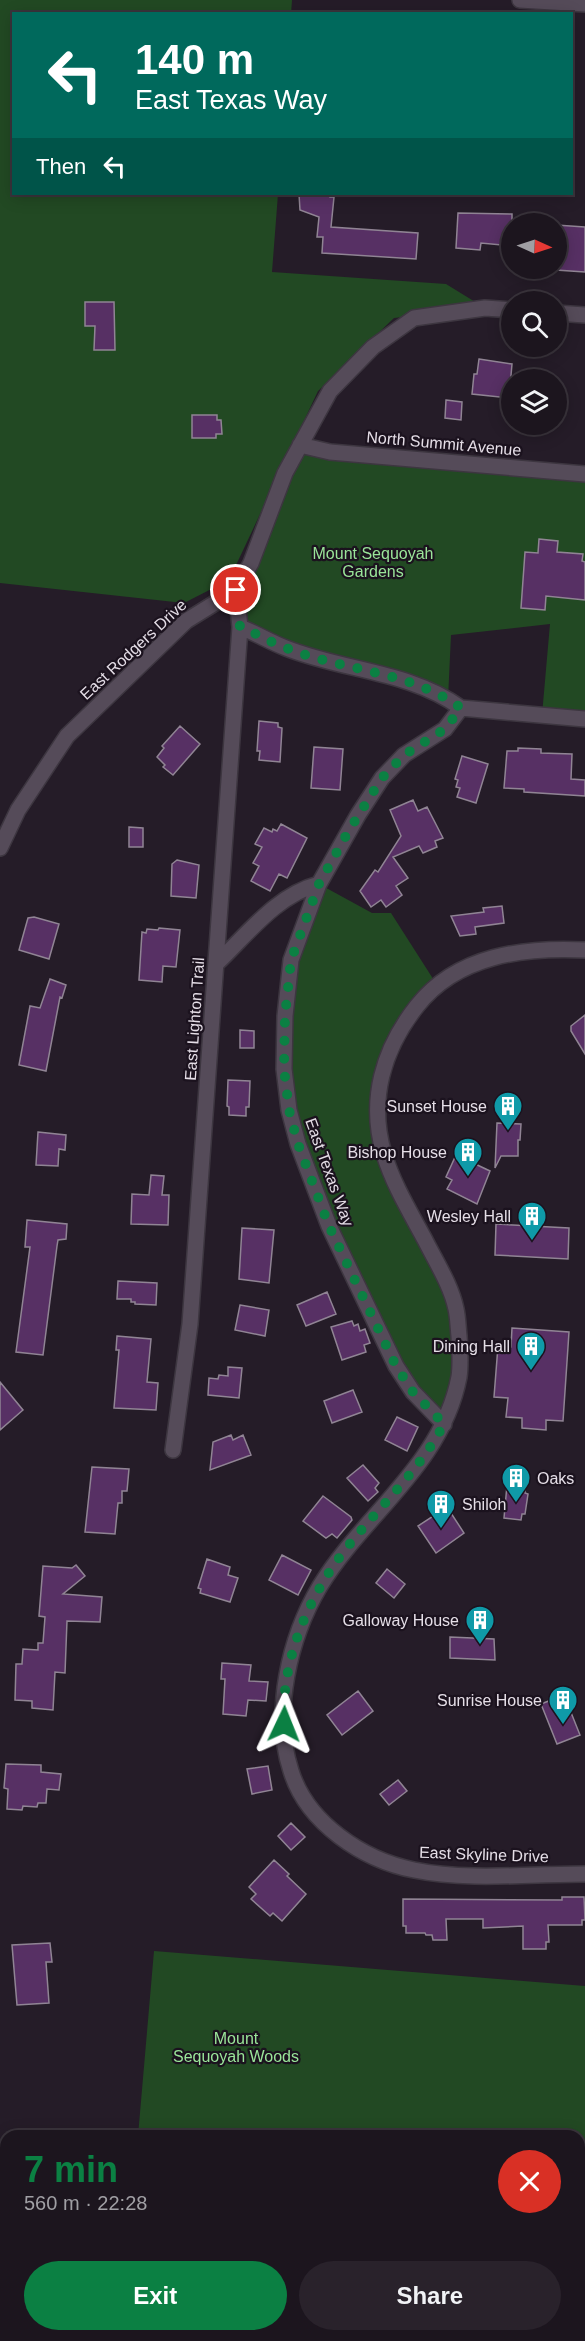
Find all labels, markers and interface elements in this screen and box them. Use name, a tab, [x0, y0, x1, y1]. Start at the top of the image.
icon: left	[36, 36, 114, 114]
text: 140 m	[135, 36, 254, 83]
text: East Texas Way	[135, 85, 327, 115]
icon: left	[98, 150, 131, 183]
text: Then	[36, 154, 86, 179]
north arrow	[501, 213, 567, 279]
map controls	[501, 213, 567, 435]
button: search	[501, 291, 567, 357]
button: layers	[501, 369, 567, 435]
street label: North Summit Avenue	[366, 428, 522, 459]
park label: Mount Sequoyah Gardens	[313, 545, 433, 580]
pin	[210, 564, 261, 615]
icon: arrive	[219, 573, 252, 606]
street label: East Rodgers Drive	[77, 596, 190, 703]
street label: East Lighton Trail	[182, 957, 207, 1081]
building icon: Sunset House	[492, 1090, 524, 1132]
place label: Sunset House	[386, 1098, 487, 1115]
street label: East Texas Way	[302, 1116, 357, 1229]
building icon: Bishop House	[452, 1136, 484, 1178]
place label: Bishop House	[347, 1144, 447, 1161]
building icon: Wesley Hall	[516, 1200, 548, 1242]
place label: Wesley Hall	[427, 1208, 511, 1225]
building icon: Dining Hall	[515, 1330, 547, 1372]
place label: Dining Hall	[433, 1338, 510, 1355]
building icon: Oaks	[500, 1462, 532, 1504]
place label: Oaks	[537, 1470, 574, 1487]
building icon: Shiloh	[425, 1488, 457, 1530]
place label: Shiloh	[462, 1496, 506, 1513]
building icon: Galloway House	[464, 1604, 496, 1646]
place label: Galloway House	[343, 1612, 459, 1629]
building icon: Sunrise House	[547, 1684, 579, 1726]
position arrow	[252, 1692, 316, 1756]
place label: Sunrise House	[437, 1692, 542, 1709]
street label: East Skyline Drive	[419, 1844, 549, 1865]
park label: Mount Sequoyah Woods	[173, 2030, 299, 2065]
text: 7 min	[24, 2149, 118, 2190]
button: close	[498, 2150, 561, 2213]
text: 560 m · 22:28	[24, 2192, 147, 2214]
button: Exit	[24, 2261, 287, 2330]
button: Share	[299, 2261, 561, 2330]

